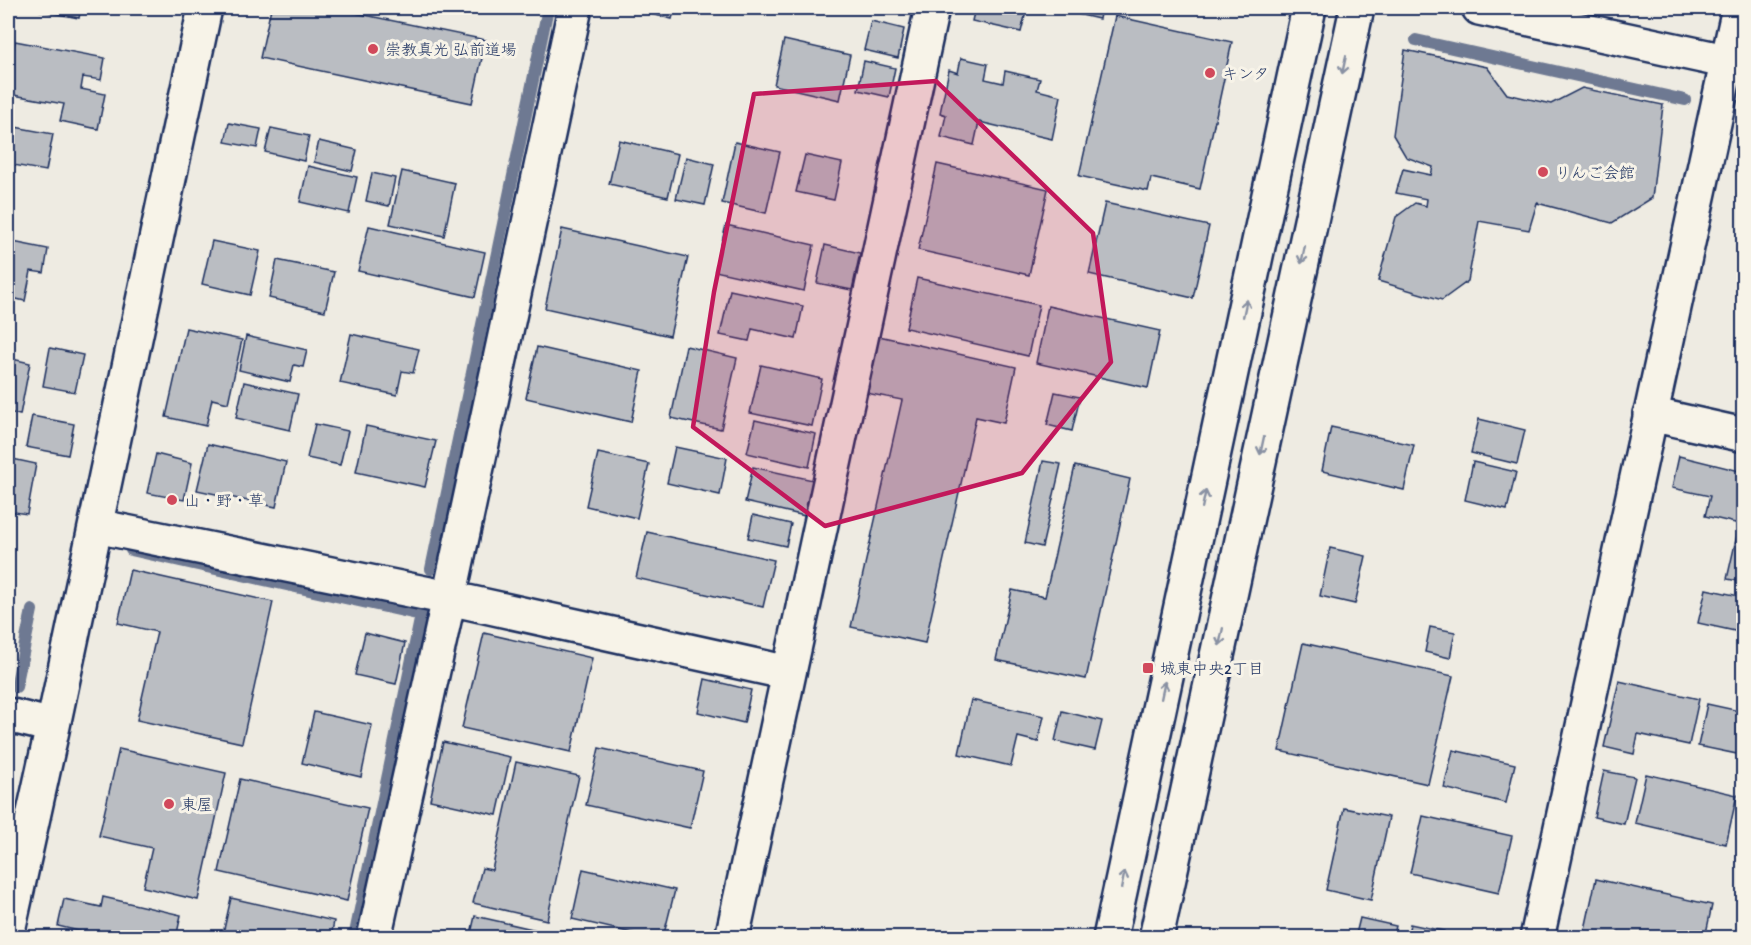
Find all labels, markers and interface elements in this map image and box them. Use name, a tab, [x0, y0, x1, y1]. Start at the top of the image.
place label: 崇教真光 弘前道場	[385, 41, 517, 62]
marker: 崇教真光 弘前道場	[366, 42, 380, 56]
one-way arrow	[1338, 55, 1350, 74]
marker: キンタ	[1203, 66, 1217, 80]
place label: キンタ	[1222, 67, 1269, 86]
place label: りんご会館	[1555, 164, 1635, 185]
marker: りんご会館	[1536, 165, 1550, 179]
one-way arrow	[1297, 246, 1309, 265]
one-way arrow	[1240, 299, 1251, 318]
one-way arrow	[1256, 436, 1268, 455]
one-way arrow	[1199, 490, 1210, 509]
marker: 山・野・草	[165, 493, 179, 507]
place label: 山・野・草	[184, 493, 264, 513]
one-way arrow	[1215, 626, 1226, 646]
place label: 城東中央2丁目	[1160, 660, 1264, 681]
marker: 城東中央2丁目	[1141, 661, 1155, 675]
one-way arrow	[1158, 680, 1169, 700]
place label: 東屋	[181, 796, 213, 817]
marker: 東屋	[162, 797, 176, 811]
one-way arrow	[1117, 871, 1129, 890]

